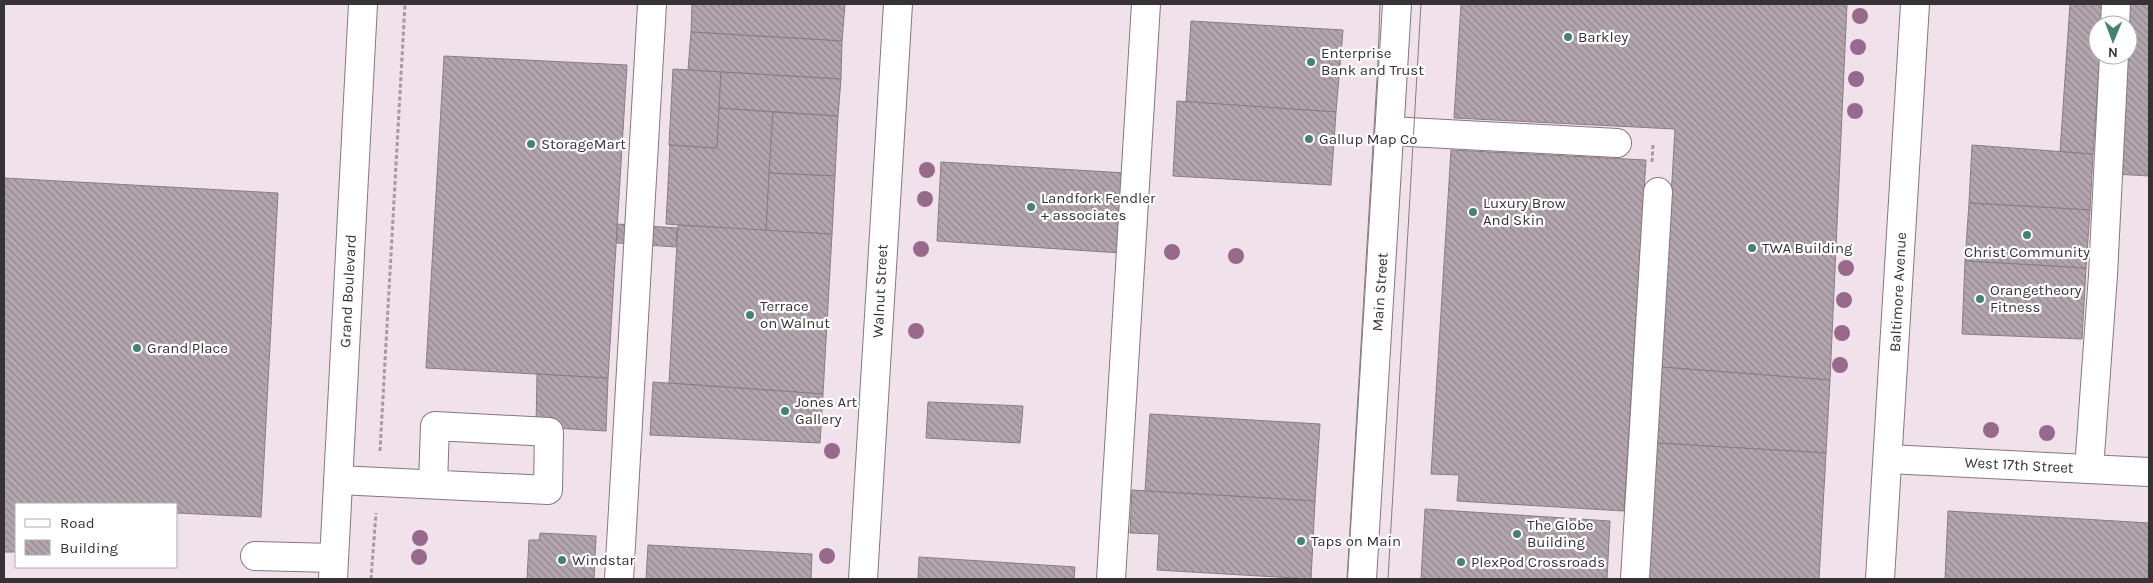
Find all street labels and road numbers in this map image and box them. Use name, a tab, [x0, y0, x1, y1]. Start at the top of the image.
street label: Baltimore Avenue	[1886, 232, 1910, 352]
street label: Grand Boulevard	[336, 234, 360, 348]
street label: Walnut Street	[869, 243, 891, 338]
street label: Main Street	[1368, 252, 1392, 332]
street label: West 17th Street	[1964, 453, 2074, 477]

